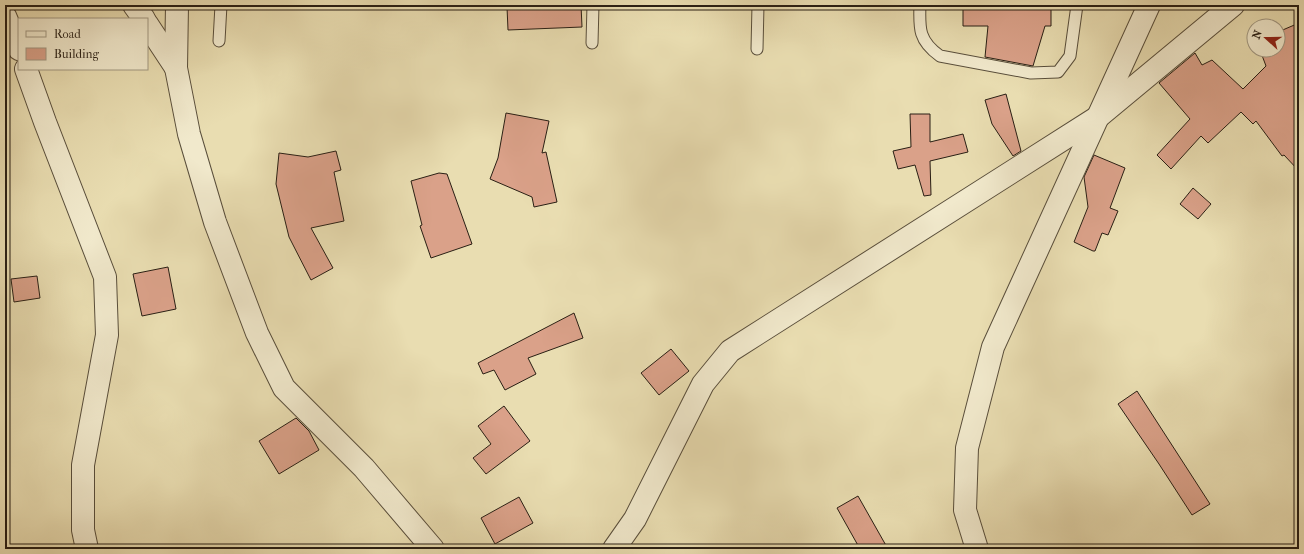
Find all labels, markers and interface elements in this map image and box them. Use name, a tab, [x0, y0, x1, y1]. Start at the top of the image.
legend	[18, 18, 148, 70]
north arrow	[1246, 18, 1286, 58]
text: Road	[54, 27, 81, 41]
text: N	[1250, 28, 1265, 41]
text: Building	[54, 47, 99, 61]

